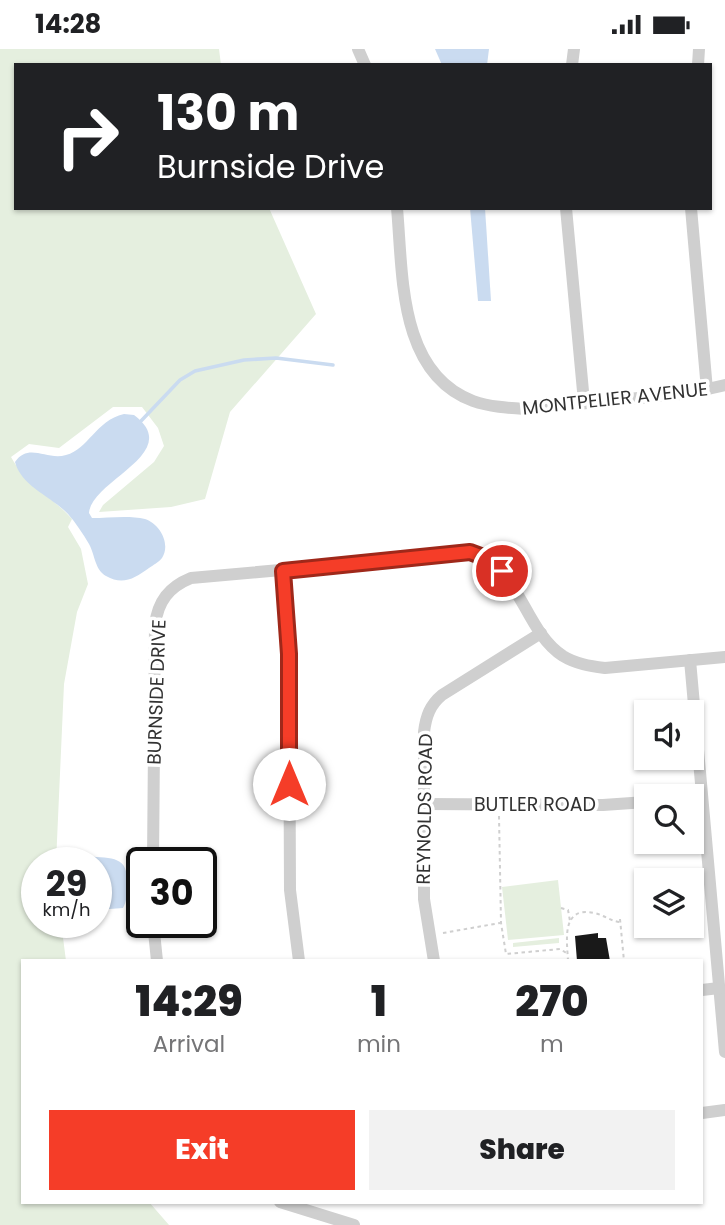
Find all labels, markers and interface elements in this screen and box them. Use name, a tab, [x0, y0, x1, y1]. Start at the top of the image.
text: 14:28	[35, 6, 101, 42]
text: 130 m	[157, 79, 299, 147]
icon: right	[42, 91, 133, 182]
text: Burnside Drive	[157, 144, 384, 189]
street label: MONTPELIER AVENUE	[521, 375, 709, 422]
pin	[472, 541, 532, 601]
icon: arrive	[483, 552, 521, 590]
street label: BURNSIDE DRIVE	[140, 619, 173, 765]
map controls	[634, 700, 704, 938]
button: sound	[634, 700, 704, 770]
street label: REYNOLDS ROAD	[410, 733, 439, 885]
position arrow	[252, 747, 326, 821]
button: search	[634, 784, 704, 854]
street label: BUTLER ROAD	[474, 791, 596, 818]
speed limit sign: 30	[126, 847, 217, 938]
text: 29	[46, 859, 87, 908]
button: layers	[634, 868, 704, 938]
text: km/h	[43, 897, 90, 922]
text: 14:29	[135, 972, 243, 1031]
text: 1	[371, 972, 387, 1031]
text: 270	[515, 972, 589, 1031]
text: Arrival	[153, 1028, 225, 1060]
text: min	[357, 1028, 401, 1060]
text: m	[540, 1028, 564, 1060]
button: Exit	[49, 1110, 355, 1190]
button: Share	[369, 1110, 675, 1190]

